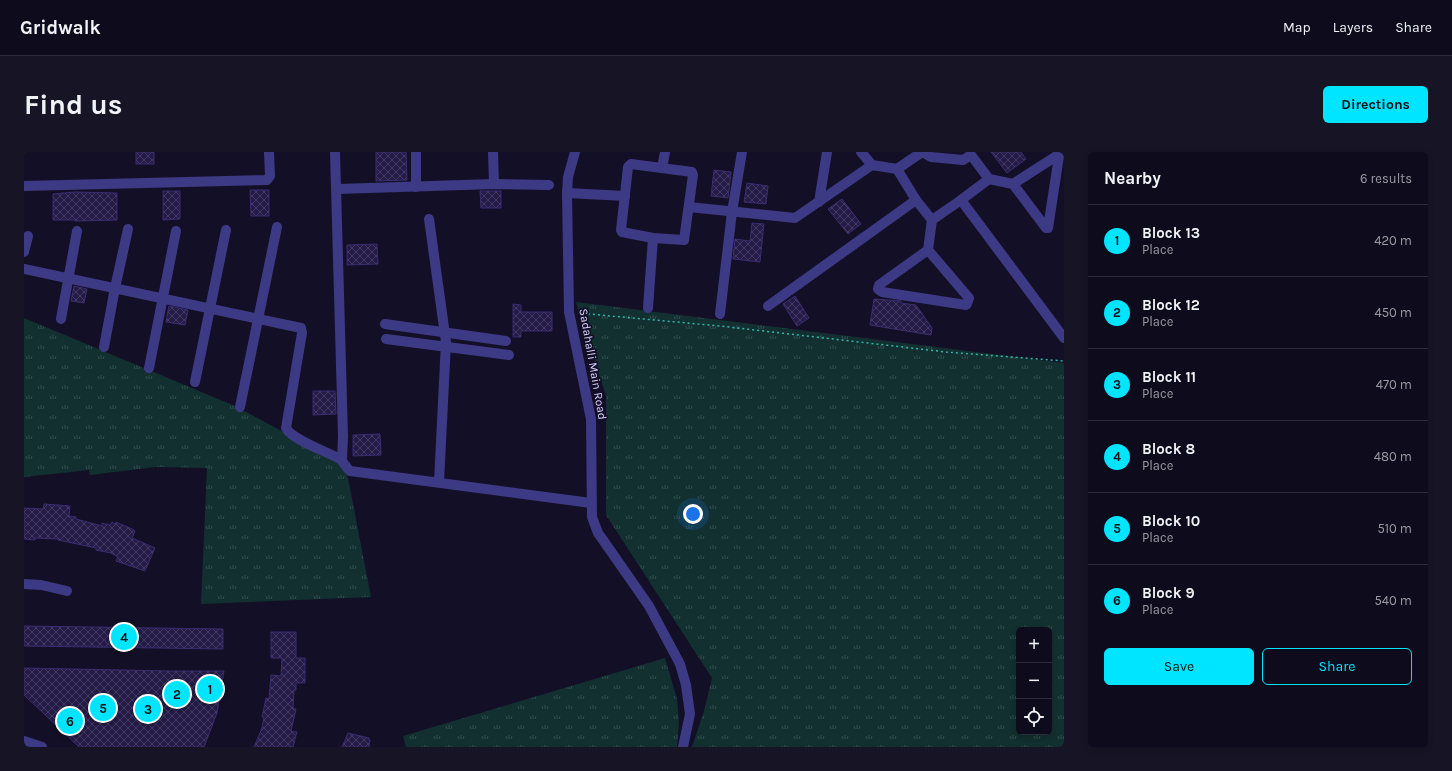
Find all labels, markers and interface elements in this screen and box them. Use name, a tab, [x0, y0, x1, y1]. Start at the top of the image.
text: Gridwalk	[20, 17, 101, 39]
text: Map	[1283, 19, 1311, 36]
text: Layers	[1333, 19, 1373, 36]
text: Share	[1395, 19, 1432, 36]
button: Directions	[1323, 86, 1428, 123]
text: Find us	[24, 88, 123, 121]
text: Nearby	[1104, 168, 1161, 188]
text: 6 results	[1360, 171, 1412, 186]
text: Block 13	[1142, 224, 1200, 242]
text: 1	[1115, 233, 1119, 248]
text: 420 m	[1374, 233, 1412, 248]
text: Place	[1142, 242, 1173, 257]
text: Block 12	[1142, 296, 1200, 314]
text: 2	[1113, 305, 1121, 320]
text: 450 m	[1374, 305, 1412, 320]
street label: Sadahalli Main Road	[576, 307, 610, 421]
text: Place	[1142, 314, 1173, 329]
text: Block 11	[1142, 368, 1196, 386]
text: 3	[1113, 377, 1121, 392]
text: 470 m	[1376, 377, 1412, 392]
text: Place	[1142, 386, 1173, 401]
text: Block 8	[1142, 440, 1195, 458]
text: 4	[1113, 449, 1121, 464]
text: 480 m	[1374, 449, 1412, 464]
text: Place	[1142, 458, 1173, 473]
your location	[683, 504, 703, 524]
text: Block 10	[1142, 512, 1200, 530]
text: 5	[1113, 521, 1121, 536]
text: 510 m	[1377, 521, 1412, 536]
text: Place	[1142, 530, 1173, 545]
text: Block 9	[1142, 584, 1195, 602]
text: 6	[1113, 593, 1121, 608]
text: 540 m	[1374, 593, 1412, 608]
text: Place	[1142, 602, 1173, 617]
pin: 4	[111, 622, 137, 652]
map controls	[1016, 627, 1052, 735]
button: +	[1016, 627, 1052, 663]
button: Save	[1104, 648, 1254, 685]
button: Share	[1262, 648, 1412, 685]
button: −	[1016, 663, 1052, 699]
pin: 1	[197, 674, 223, 704]
pin: 2	[164, 679, 190, 709]
pin: 5	[90, 693, 116, 723]
pin: 3	[135, 694, 161, 724]
button: locate	[1016, 699, 1052, 735]
pin: 6	[57, 706, 83, 736]

